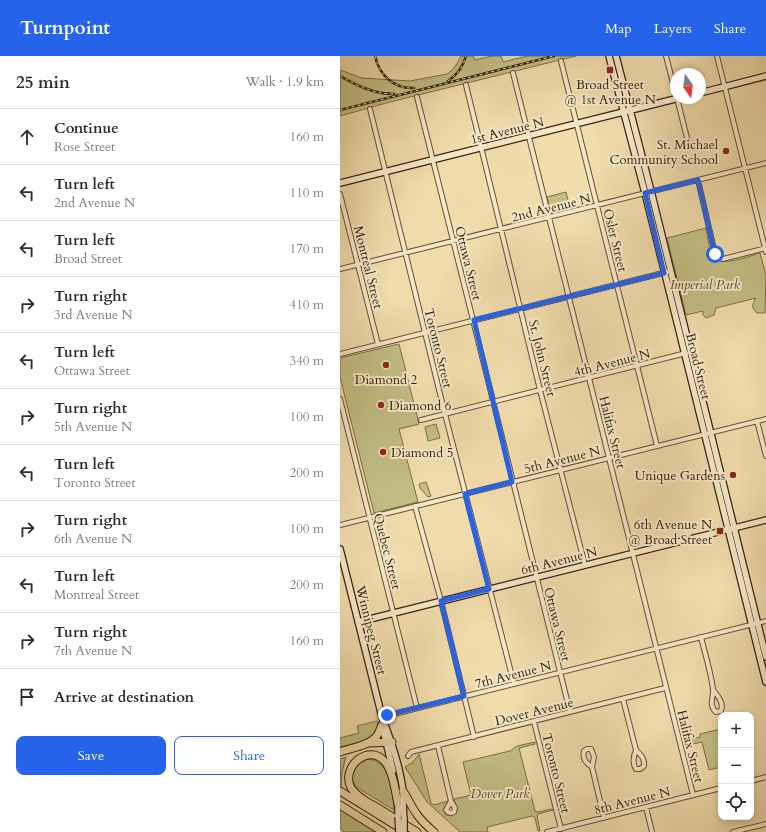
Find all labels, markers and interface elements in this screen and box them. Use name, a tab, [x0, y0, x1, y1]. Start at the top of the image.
text: Turnpoint	[20, 15, 110, 41]
text: Map	[605, 19, 632, 38]
text: Layers	[654, 19, 692, 38]
text: Share	[714, 19, 746, 38]
marker: Broad Street @ 1st Avenue N	[605, 65, 615, 75]
north arrow	[670, 68, 706, 104]
text: 25 min	[16, 71, 70, 94]
text: Walk · 1.9 km	[245, 73, 324, 91]
place label: Broad Street @ 1st Avenue N	[564, 76, 656, 109]
street label: 1st Avenue N	[469, 113, 546, 149]
text: Continue	[54, 118, 119, 138]
icon: ahead	[16, 126, 38, 148]
text: 160 m	[290, 128, 324, 146]
place label: St. Michael Community School	[609, 136, 719, 169]
text: Rose Street	[54, 138, 115, 156]
marker: St. Michael Community School	[721, 146, 731, 156]
text: Turn left	[54, 174, 115, 194]
icon: left	[16, 182, 38, 204]
text: 110 m	[290, 184, 324, 202]
street label: 2nd Avenue N	[510, 189, 593, 227]
text: 2nd Avenue N	[54, 194, 135, 212]
street label: Osler Street	[599, 207, 632, 274]
street label: Montreal Street	[349, 224, 387, 311]
street label: Ottawa Street	[450, 224, 486, 302]
text: Turn left	[54, 230, 115, 250]
icon: left	[16, 238, 38, 260]
text: 170 m	[290, 240, 324, 258]
route start	[706, 245, 724, 263]
text: Broad Street	[54, 250, 122, 268]
park label: Imperial Park	[670, 276, 741, 294]
text: Turn right	[54, 286, 127, 306]
icon: right	[16, 294, 38, 316]
text: 410 m	[290, 296, 324, 314]
text: 3rd Avenue N	[54, 306, 133, 324]
street label: Toronto Street	[419, 306, 457, 390]
street label: St. John Street	[524, 318, 560, 398]
street label: Broad Street	[681, 331, 715, 401]
text: Turn left	[54, 342, 115, 362]
street label: 4th Avenue N	[572, 345, 652, 381]
icon: left	[16, 350, 38, 372]
text: 340 m	[290, 352, 324, 370]
marker: Diamond 2	[381, 360, 391, 370]
text: Ottawa Street	[54, 362, 130, 380]
place label: Diamond 2	[355, 371, 417, 389]
street label: Halifax Street	[594, 394, 630, 470]
place label: Diamond 6	[389, 397, 452, 415]
text: Turn right	[54, 398, 127, 418]
marker: Diamond 6	[376, 400, 386, 410]
icon: right	[16, 406, 38, 428]
text: 100 m	[290, 408, 324, 426]
text: 5th Avenue N	[54, 418, 132, 436]
street label: 5th Avenue N	[522, 442, 602, 478]
place label: Diamond 5	[391, 444, 453, 462]
marker: Diamond 5	[378, 447, 388, 457]
text: Turn left	[54, 454, 115, 474]
icon: left	[16, 462, 38, 484]
text: 200 m	[290, 464, 324, 482]
place label: Unique Gardens	[635, 467, 725, 485]
marker: Unique Gardens	[728, 470, 738, 480]
text: Toronto Street	[54, 474, 136, 492]
text: Turn right	[54, 510, 127, 530]
street label: Quebec Street	[369, 511, 405, 591]
place label: 6th Avenue N @ Broad Street	[628, 516, 712, 549]
icon: right	[16, 518, 38, 540]
text: 100 m	[290, 520, 324, 538]
marker: 6th Avenue N @ Broad Street	[715, 526, 725, 536]
text: 6th Avenue N	[54, 530, 132, 548]
street label: 6th Avenue N	[519, 543, 599, 579]
text: Turn left	[54, 566, 115, 586]
icon: left	[16, 574, 38, 596]
text: 200 m	[290, 576, 324, 594]
street label: Winnipeg Street	[351, 583, 391, 677]
street label: Ottawa Street	[539, 585, 575, 663]
text: Montreal Street	[54, 586, 139, 604]
text: Turn right	[54, 622, 127, 642]
icon: right	[16, 630, 38, 652]
text: 160 m	[290, 632, 324, 650]
text: 7th Avenue N	[54, 642, 132, 660]
street label: 7th Avenue N	[473, 657, 553, 693]
icon: arrive	[16, 686, 38, 708]
text: Arrive at destination	[54, 687, 194, 707]
street label: Dover Avenue	[493, 693, 576, 730]
route end	[378, 706, 396, 724]
street label: Halifax Street	[672, 708, 708, 784]
map controls	[718, 712, 754, 820]
button: +	[718, 712, 754, 748]
street label: Toronto Street	[537, 731, 575, 815]
button: Save	[16, 736, 166, 775]
button: Share	[174, 736, 324, 775]
button: −	[718, 748, 754, 784]
street label: 8th Avenue N	[592, 783, 672, 819]
button: locate	[718, 784, 754, 820]
park label: Dover Park	[470, 785, 530, 803]

